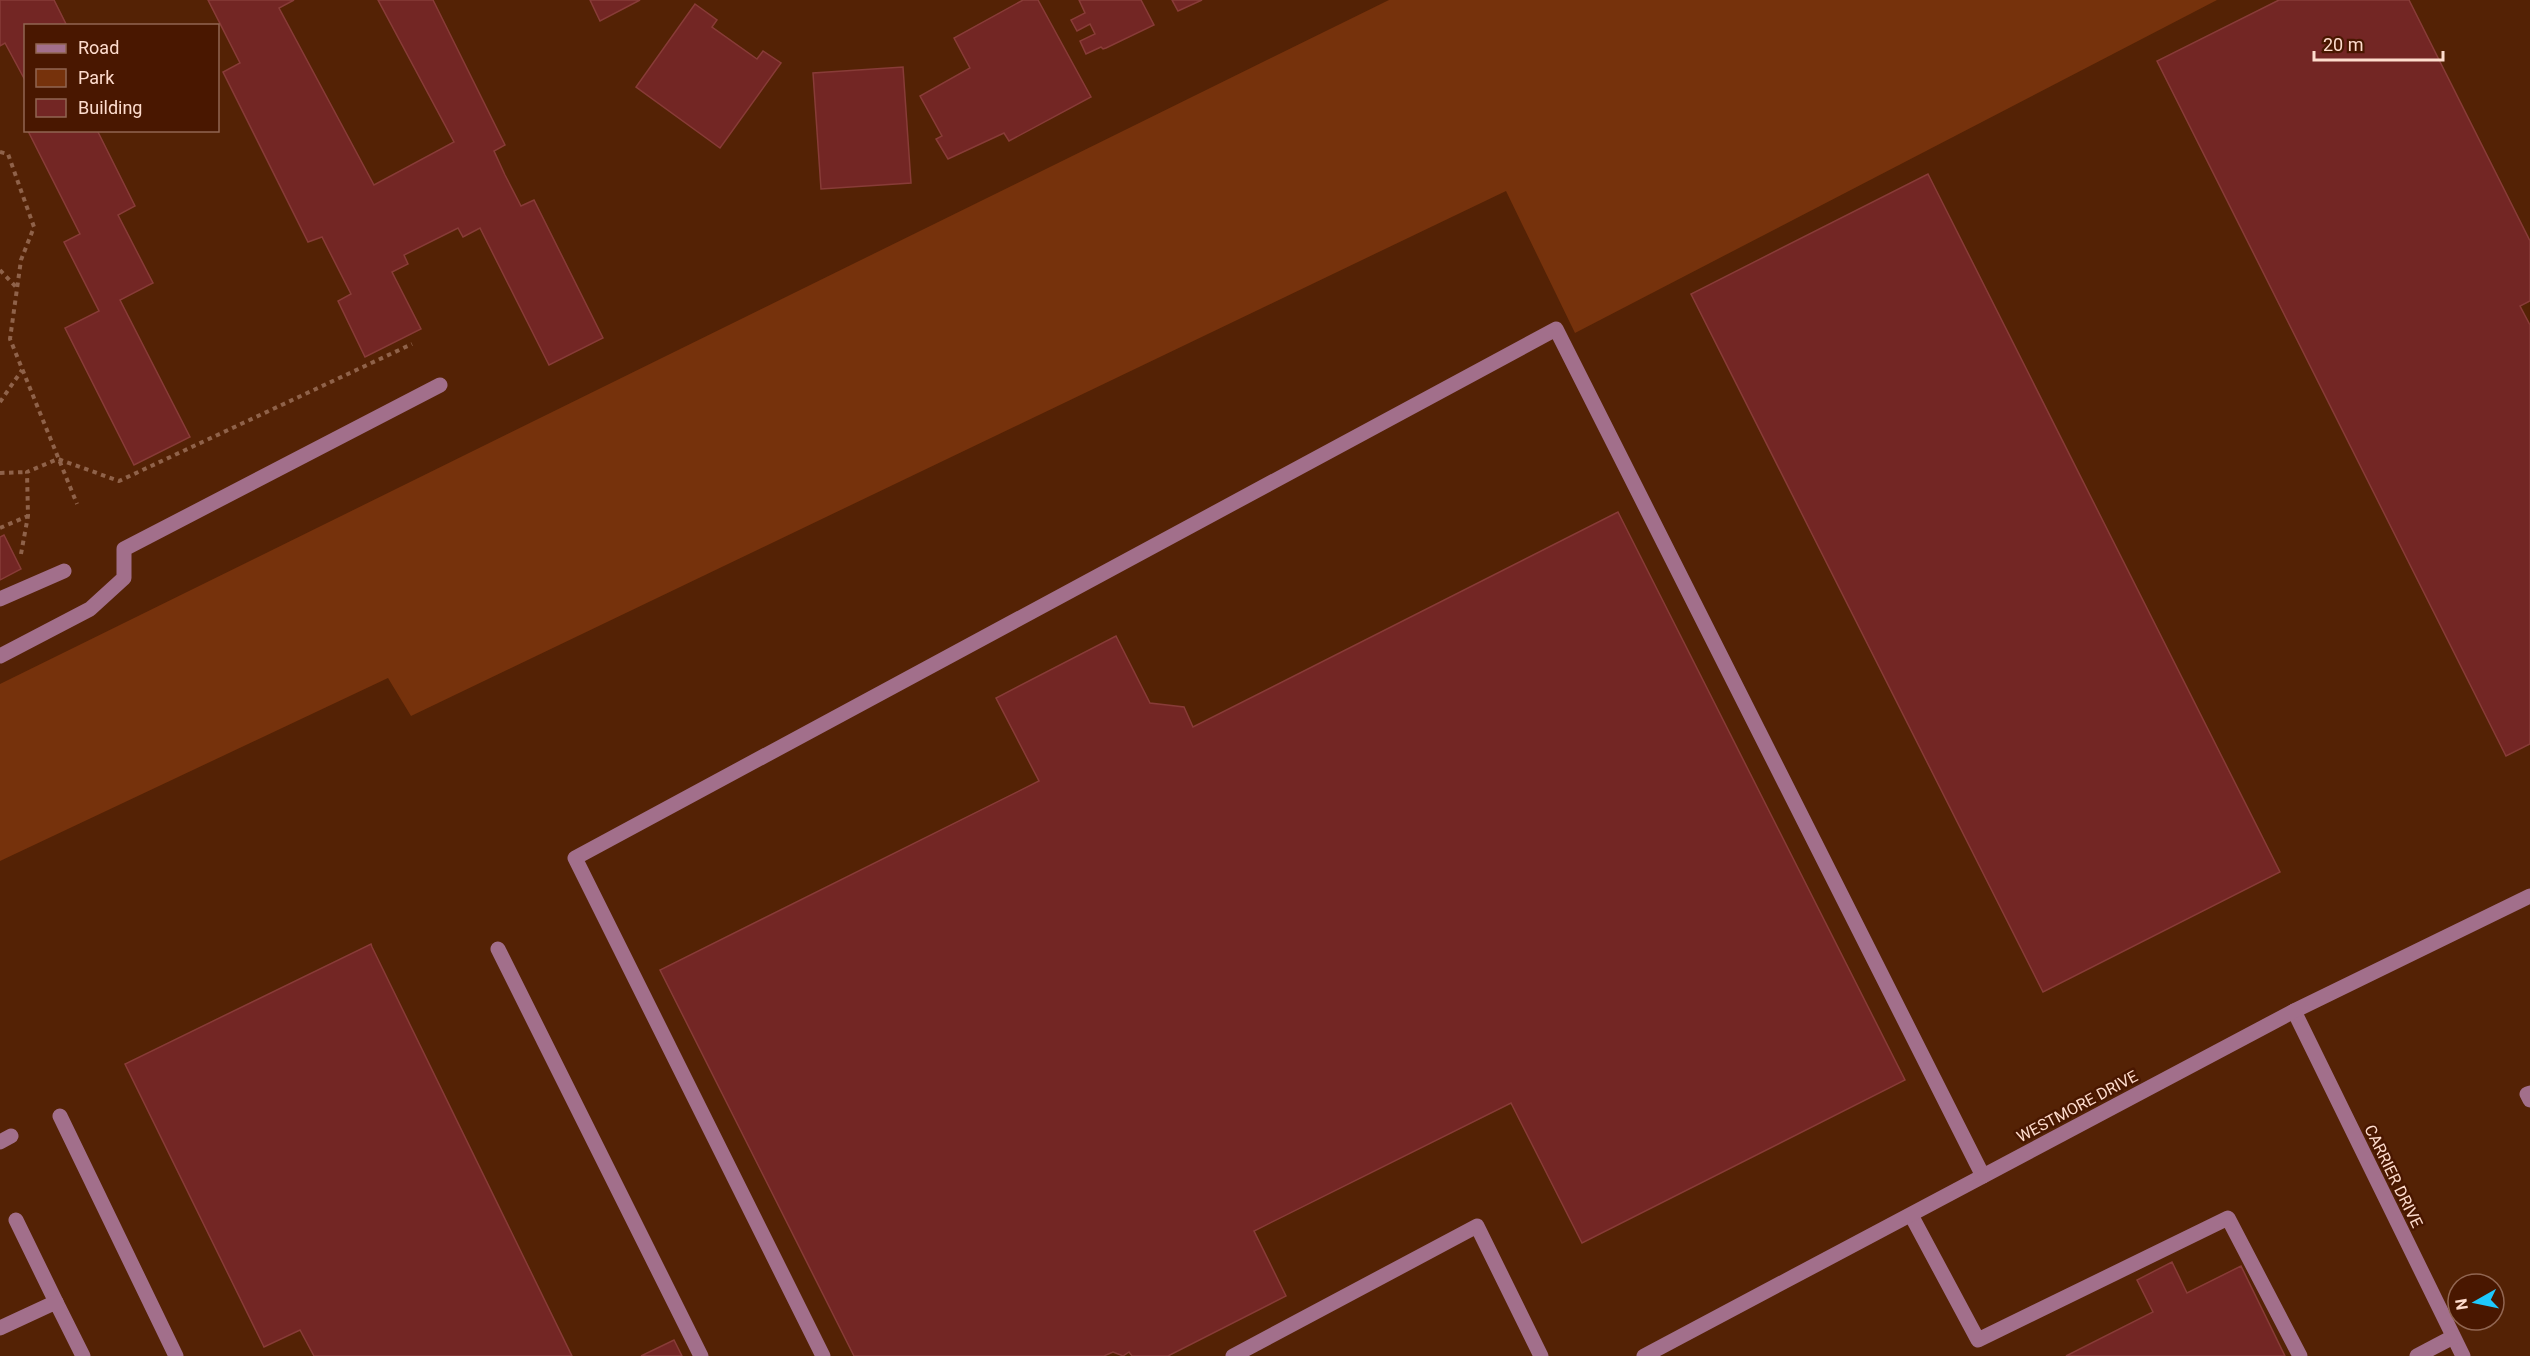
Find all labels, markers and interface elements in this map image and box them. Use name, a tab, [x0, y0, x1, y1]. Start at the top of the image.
legend	[24, 24, 219, 132]
scale bar	[2314, 24, 2443, 62]
text: 20 m	[2323, 34, 2363, 55]
text: Road	[78, 37, 119, 58]
text: Park	[78, 67, 115, 88]
text: Building	[78, 97, 142, 118]
street label: WESTMORE DRIVE	[2014, 1067, 2141, 1146]
street label: CARRIER DRIVE	[2360, 1122, 2427, 1231]
north arrow	[2446, 1272, 2506, 1332]
text: N	[2451, 1297, 2472, 1311]

